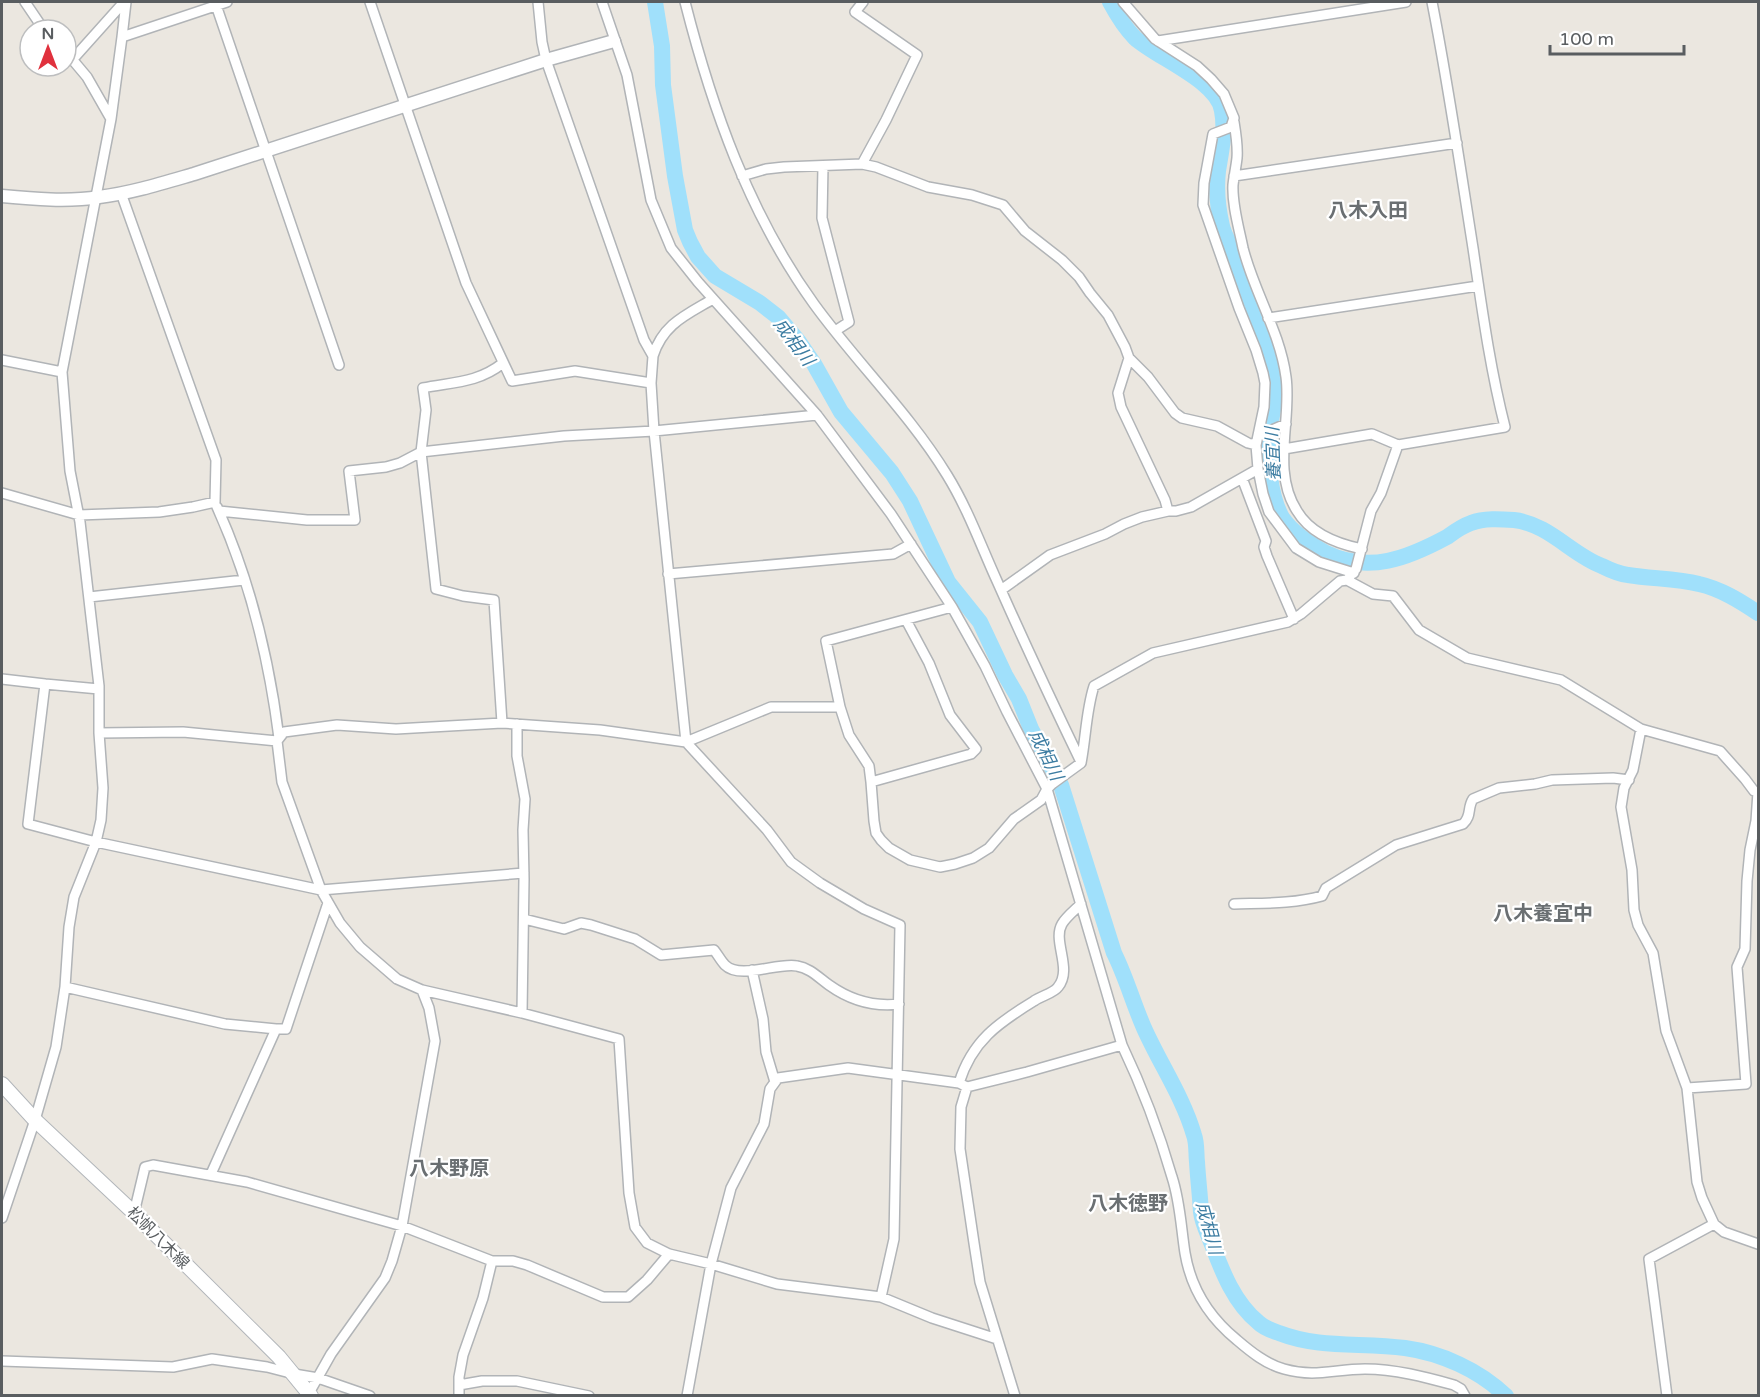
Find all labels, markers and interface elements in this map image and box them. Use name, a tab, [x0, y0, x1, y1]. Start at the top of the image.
north arrow	[18, 18, 78, 78]
scale bar	[1550, 18, 1684, 56]
text: N	[42, 24, 54, 44]
text: 100 m	[1559, 28, 1614, 50]
district label: 八木入田	[1328, 199, 1408, 223]
water label: 成相川	[769, 314, 820, 372]
water label: 養宜川	[1261, 425, 1285, 481]
water label: 成相川	[1024, 726, 1069, 786]
district label: 八木養宜中	[1493, 902, 1593, 926]
district label: 八木野原	[409, 1157, 489, 1181]
district label: 八木徳野	[1088, 1192, 1168, 1216]
water label: 成相川	[1191, 1199, 1227, 1259]
street label: 松帆八木線	[123, 1203, 193, 1273]

